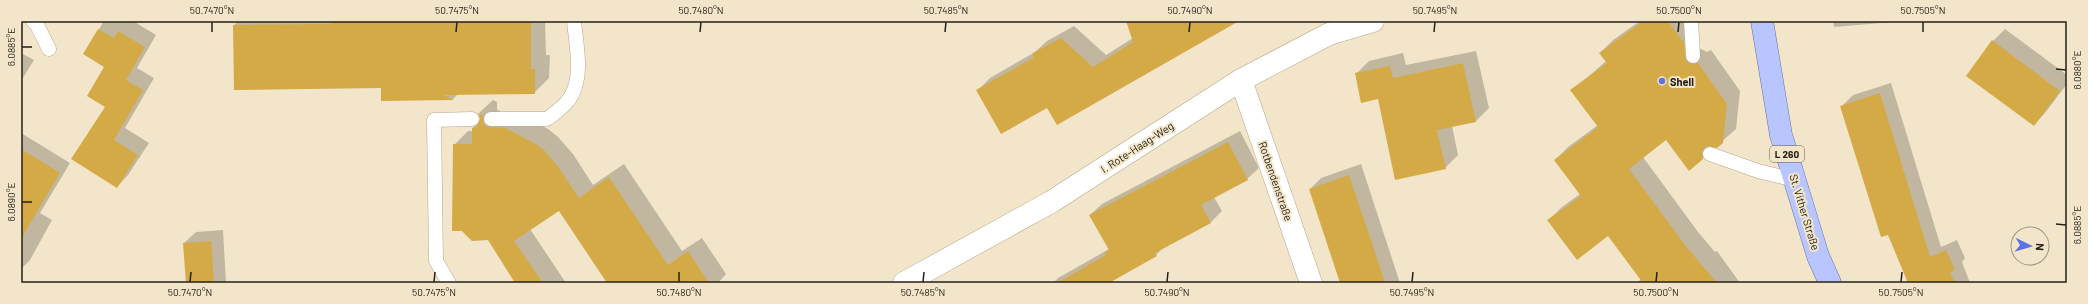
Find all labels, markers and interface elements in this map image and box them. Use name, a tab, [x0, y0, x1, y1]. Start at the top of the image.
text: 50.7470°N	[190, 4, 234, 16]
text: 50.7475°N	[435, 4, 479, 16]
text: 50.7480°N	[678, 4, 724, 16]
text: 50.7485°N	[924, 4, 968, 16]
text: 50.7490°N	[1167, 4, 1213, 16]
text: 50.7495°N	[1413, 4, 1457, 16]
text: 50.7500°N	[1656, 4, 1702, 16]
text: 50.7505°N	[1901, 4, 1945, 16]
text: 6.0885°E	[5, 28, 17, 66]
text: 6.0880°E	[2071, 50, 2083, 90]
place label: Shell	[1670, 75, 1694, 88]
marker: Shell	[1657, 76, 1667, 86]
street label: I. Rote-Haag-Weg	[1098, 119, 1176, 175]
street label: Rotbendenstraße	[1256, 140, 1296, 222]
road number: L 260	[1770, 146, 1804, 162]
street label: St. Vither Straße	[1787, 172, 1823, 252]
text: 6.0890°E	[5, 182, 17, 222]
text: 6.0885°E	[2071, 206, 2083, 244]
north arrow	[2010, 226, 2050, 266]
text: N	[2034, 243, 2047, 251]
text: 50.7470°N	[168, 286, 212, 298]
text: 50.7475°N	[412, 286, 456, 298]
text: 50.7480°N	[656, 286, 702, 298]
text: 50.7485°N	[901, 286, 945, 298]
text: 50.7490°N	[1144, 286, 1190, 298]
text: 50.7495°N	[1390, 286, 1434, 298]
text: 50.7500°N	[1633, 286, 1679, 298]
text: 50.7505°N	[1879, 286, 1923, 298]

